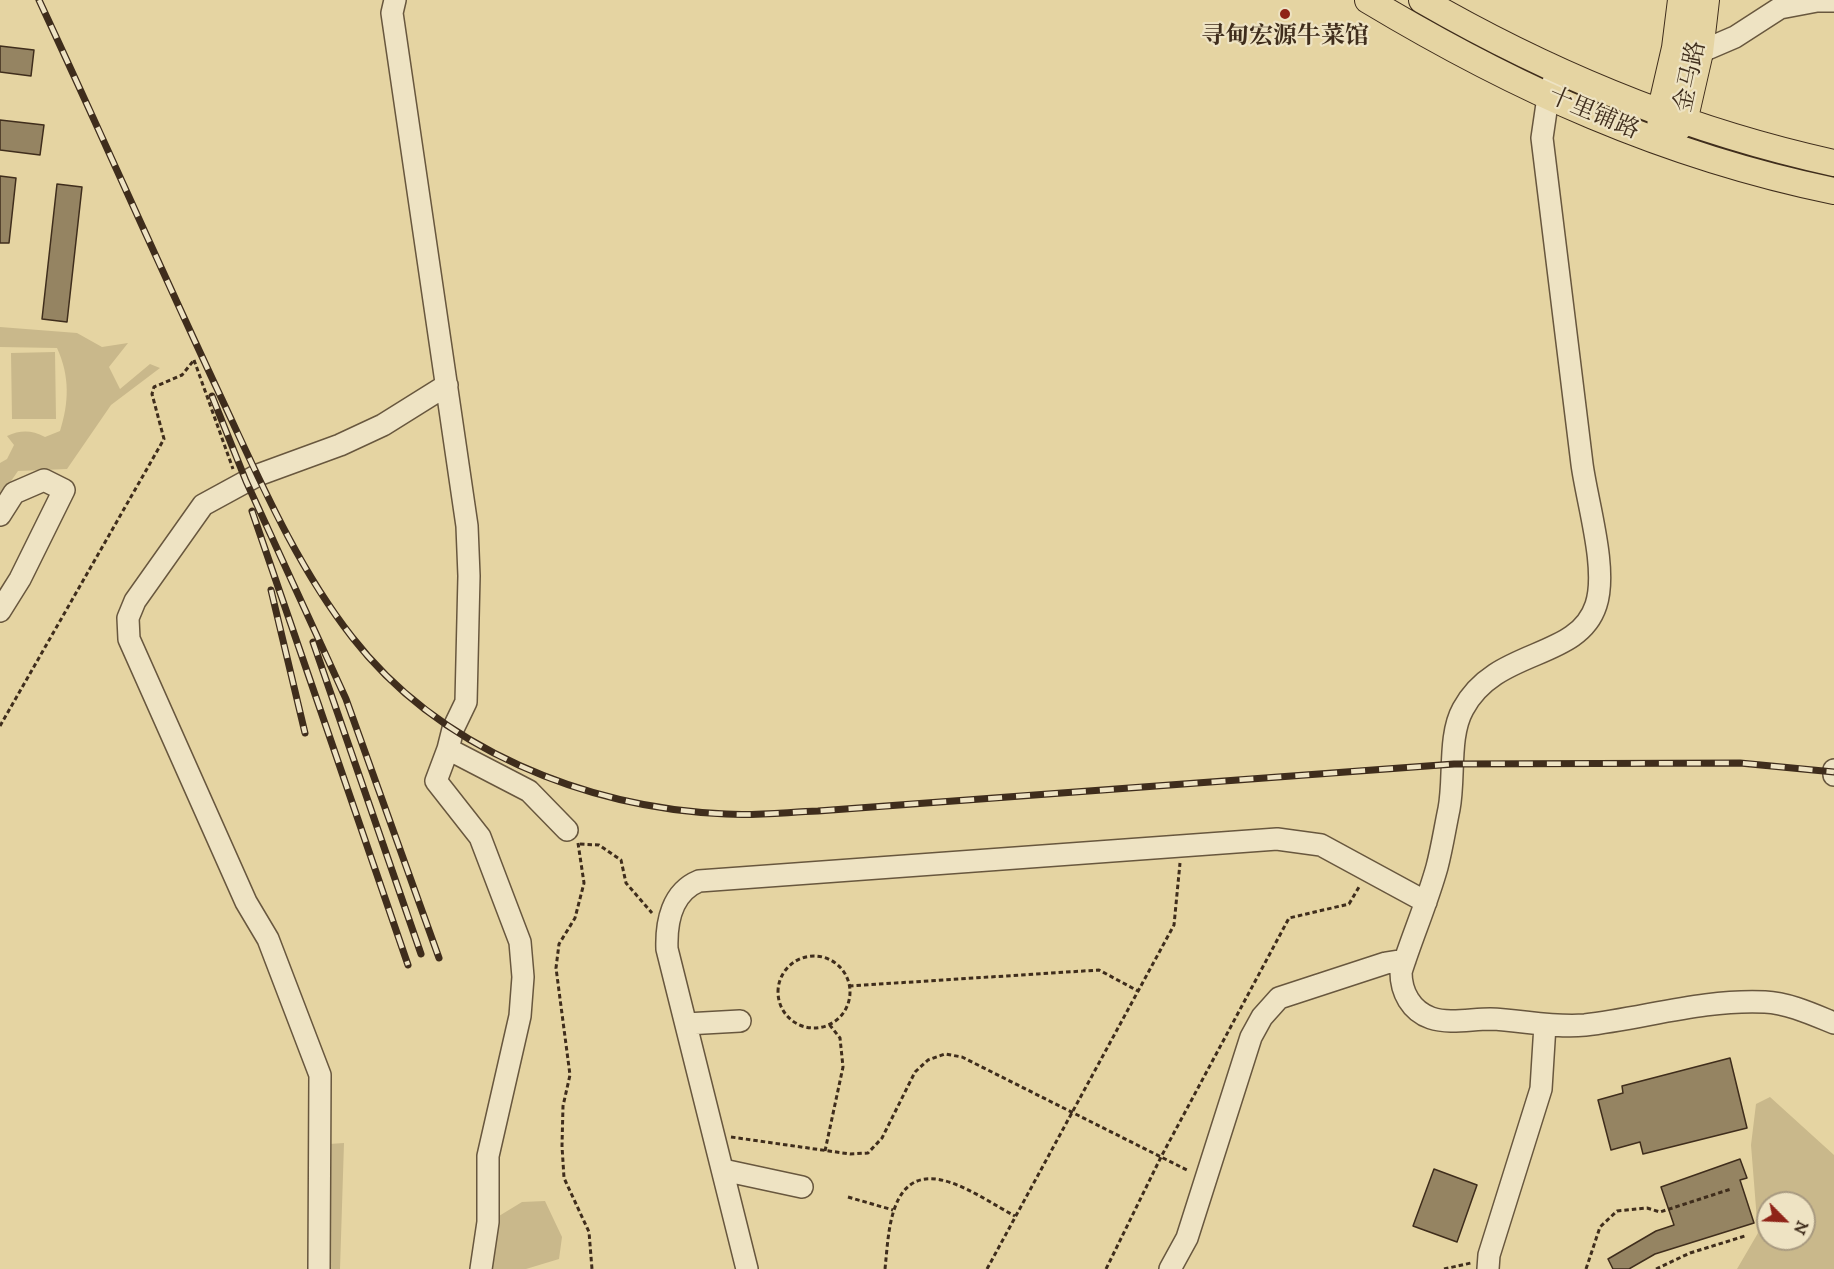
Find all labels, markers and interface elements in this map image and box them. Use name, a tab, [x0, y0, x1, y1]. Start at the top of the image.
marker: 寻甸宏源牛菜馆	[1278, 7, 1292, 21]
place label: 寻甸宏源牛菜馆	[1201, 24, 1369, 52]
street label: 金马路	[1670, 39, 1714, 115]
street label: 十里铺路	[1543, 83, 1643, 147]
north arrow	[1756, 1191, 1816, 1251]
text: N	[1789, 1217, 1812, 1238]

